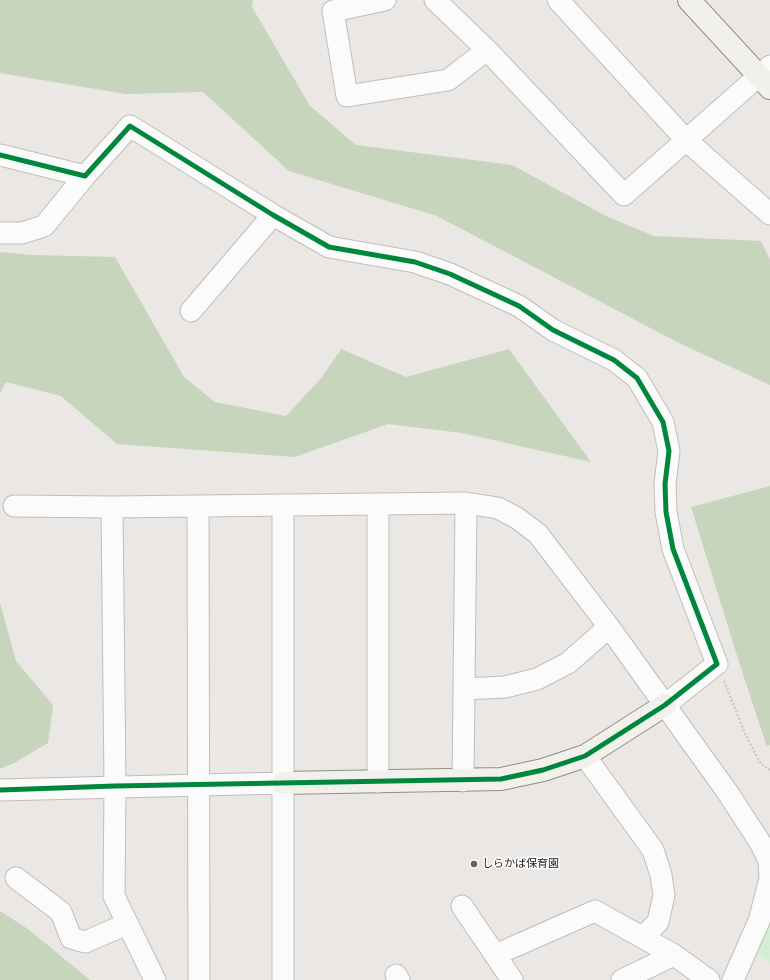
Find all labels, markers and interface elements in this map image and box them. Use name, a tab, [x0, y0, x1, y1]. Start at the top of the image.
place label: しらかば保育園	[482, 857, 559, 871]
marker: しらかば保育園	[469, 859, 479, 869]

